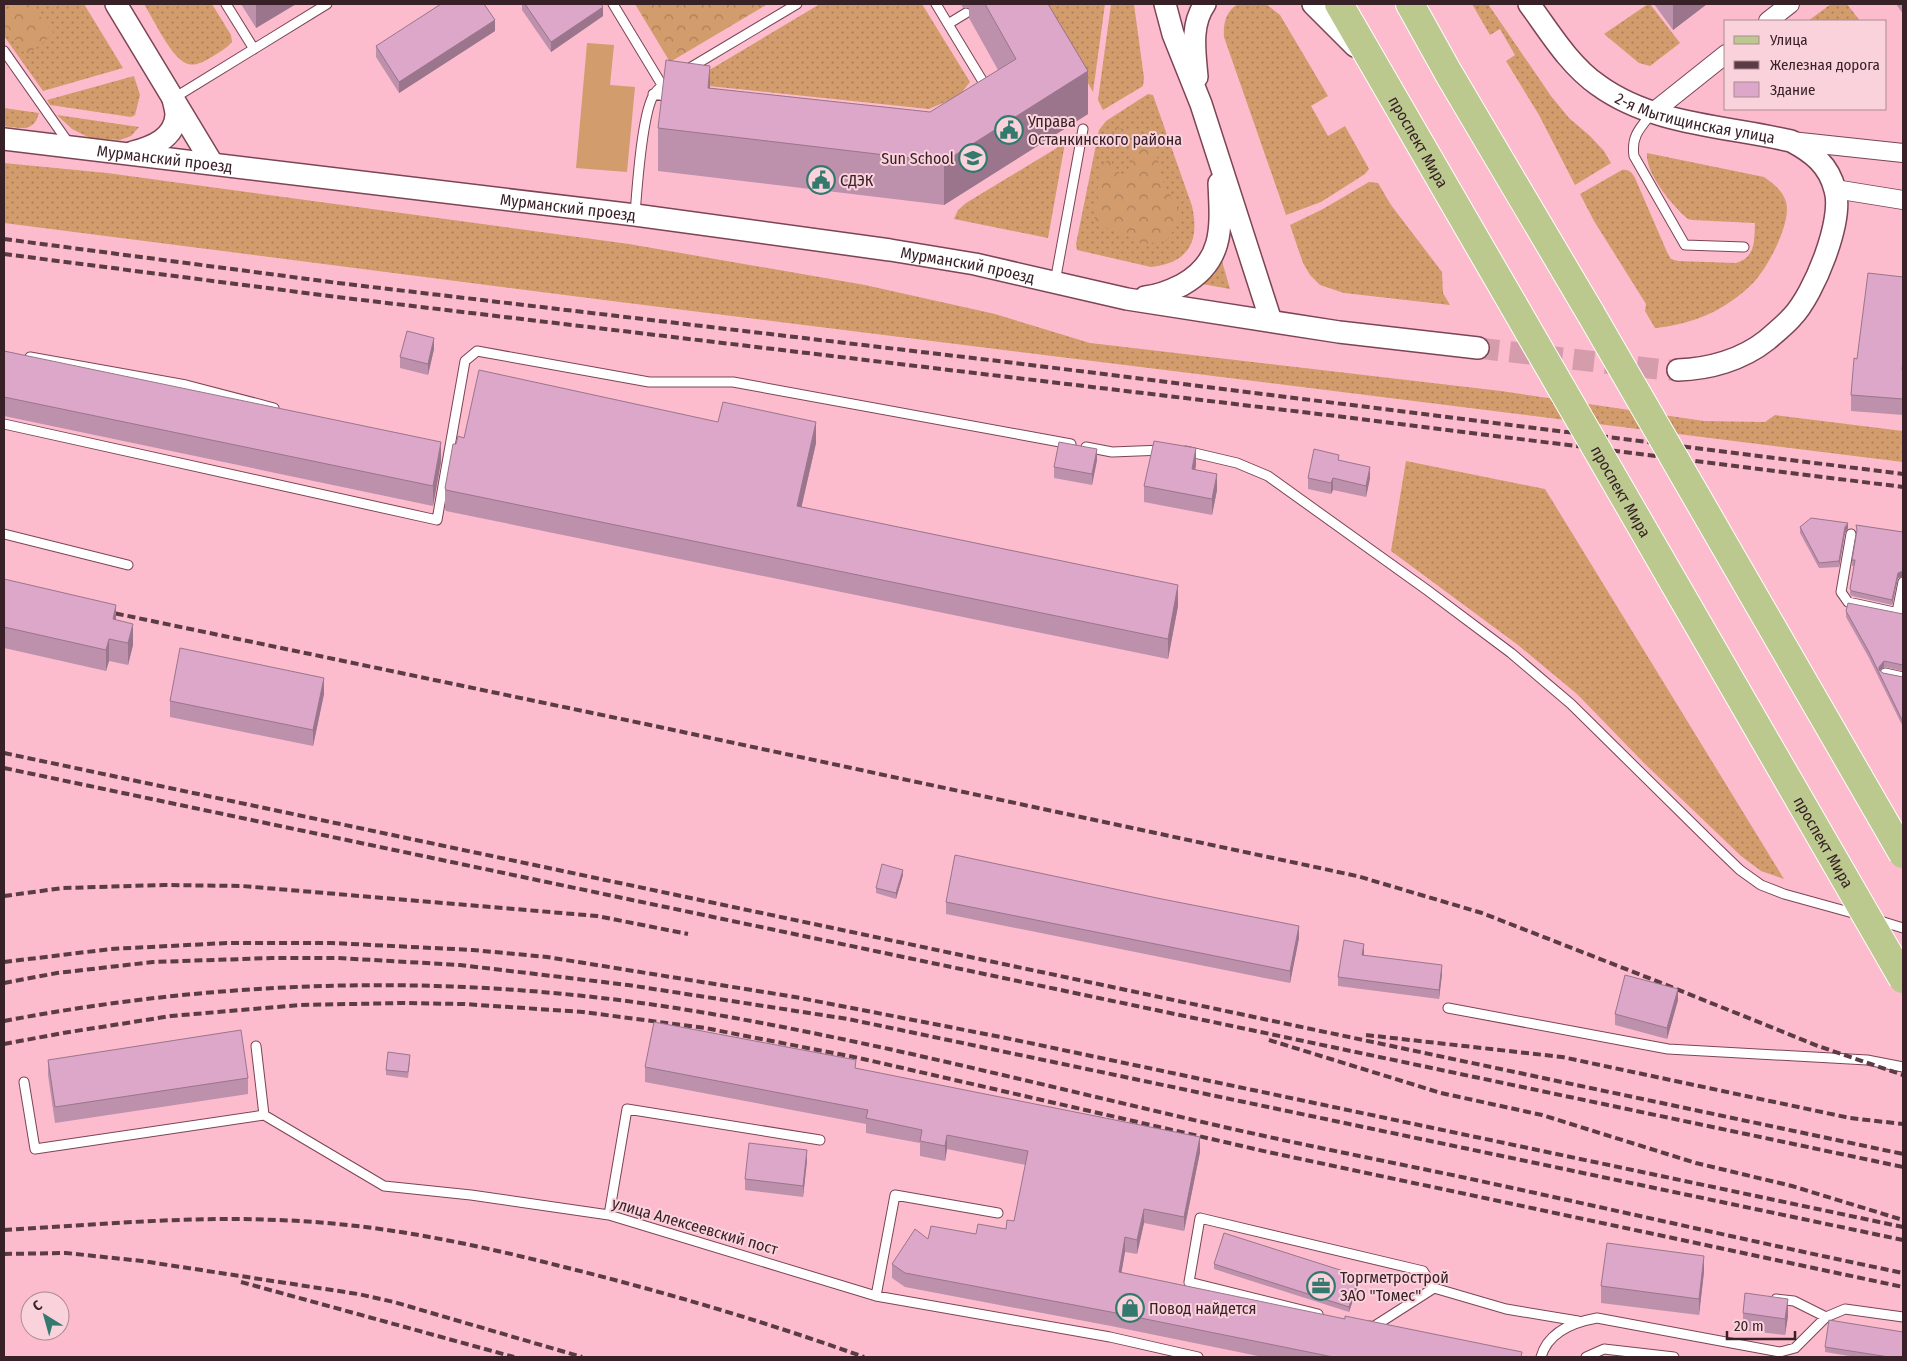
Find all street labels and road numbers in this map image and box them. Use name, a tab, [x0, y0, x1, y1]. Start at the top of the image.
street label: 2-я Мытищинская улица	[1612, 88, 1777, 147]
street label: проспект Мира	[1385, 92, 1453, 191]
street label: Мурманский проезд	[96, 141, 234, 176]
street label: Мурманский проезд	[499, 189, 637, 225]
street label: Мурманский проезд	[899, 242, 1037, 287]
street label: проспект Мира	[1587, 442, 1655, 541]
street label: проспект Мира	[1790, 793, 1858, 891]
street label: улица Алексеевский пост	[610, 1193, 781, 1259]

